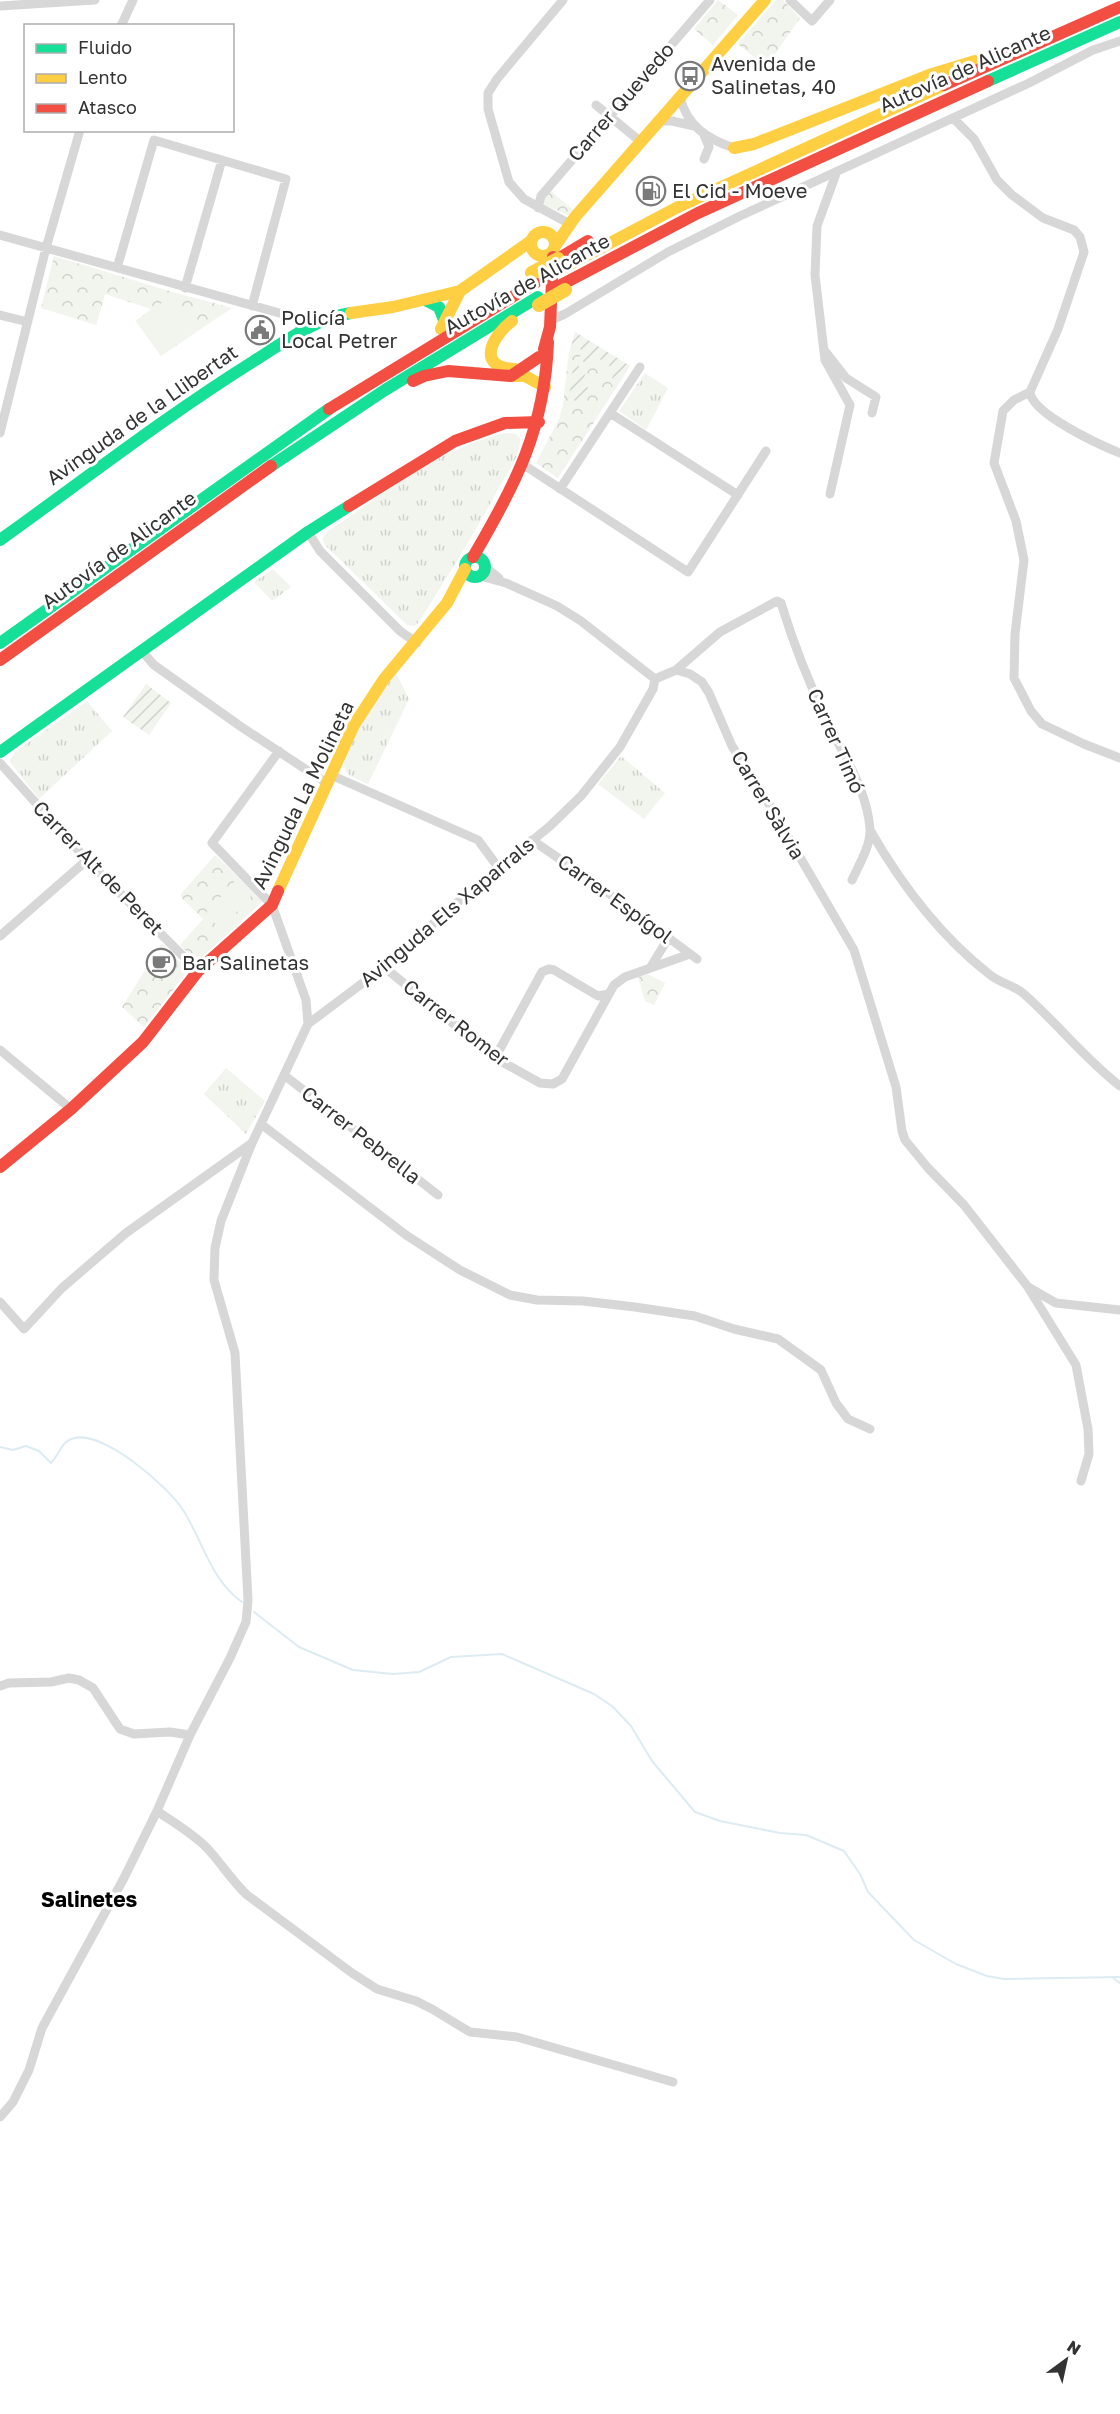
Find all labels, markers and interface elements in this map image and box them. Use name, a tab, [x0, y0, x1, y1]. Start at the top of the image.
street label: Autovía de Alicante	[875, 19, 1054, 117]
legend	[24, 24, 234, 132]
text: Fluido	[78, 36, 132, 58]
street label: Carrer Quevedo	[562, 37, 678, 166]
place label: Avenida de Salinetas, 40	[711, 51, 836, 98]
bus stop icon: Avenida de Salinetas, 40	[674, 60, 706, 92]
text: Lento	[78, 66, 127, 88]
text: Atasco	[78, 96, 137, 118]
fuel station icon: El Cid - Moeve	[635, 175, 667, 207]
place label: El Cid - Moeve	[672, 178, 807, 202]
street label: Autovía de Alicante	[440, 228, 613, 338]
place label: Policía Local Petrer	[281, 305, 397, 352]
public building icon: Policía Local Petrer	[244, 314, 276, 346]
street label: Avinguda de la Llibertat	[41, 339, 242, 489]
street label: Autovía de Alicante	[36, 485, 200, 613]
street label: Carrer Timó	[803, 684, 871, 797]
street label: Avinguda La Molineta	[246, 697, 358, 892]
street label: Carrer Sàlvia	[727, 746, 811, 863]
street label: Carrer Alt de Peret	[29, 795, 169, 939]
street label: Avinguda Els Xaparrals	[354, 831, 538, 991]
street label: Carrer Espígol	[554, 849, 678, 948]
cafe icon: Bar Salinetas	[145, 947, 177, 979]
place label: Bar Salinetas	[182, 950, 309, 974]
street label: Carrer Romer	[399, 974, 514, 1071]
street label: Carrer Pebrella	[297, 1080, 426, 1188]
district label: Salinetes	[41, 1886, 138, 1912]
north arrow	[1036, 2330, 1096, 2390]
text: N	[1064, 2336, 1085, 2359]

